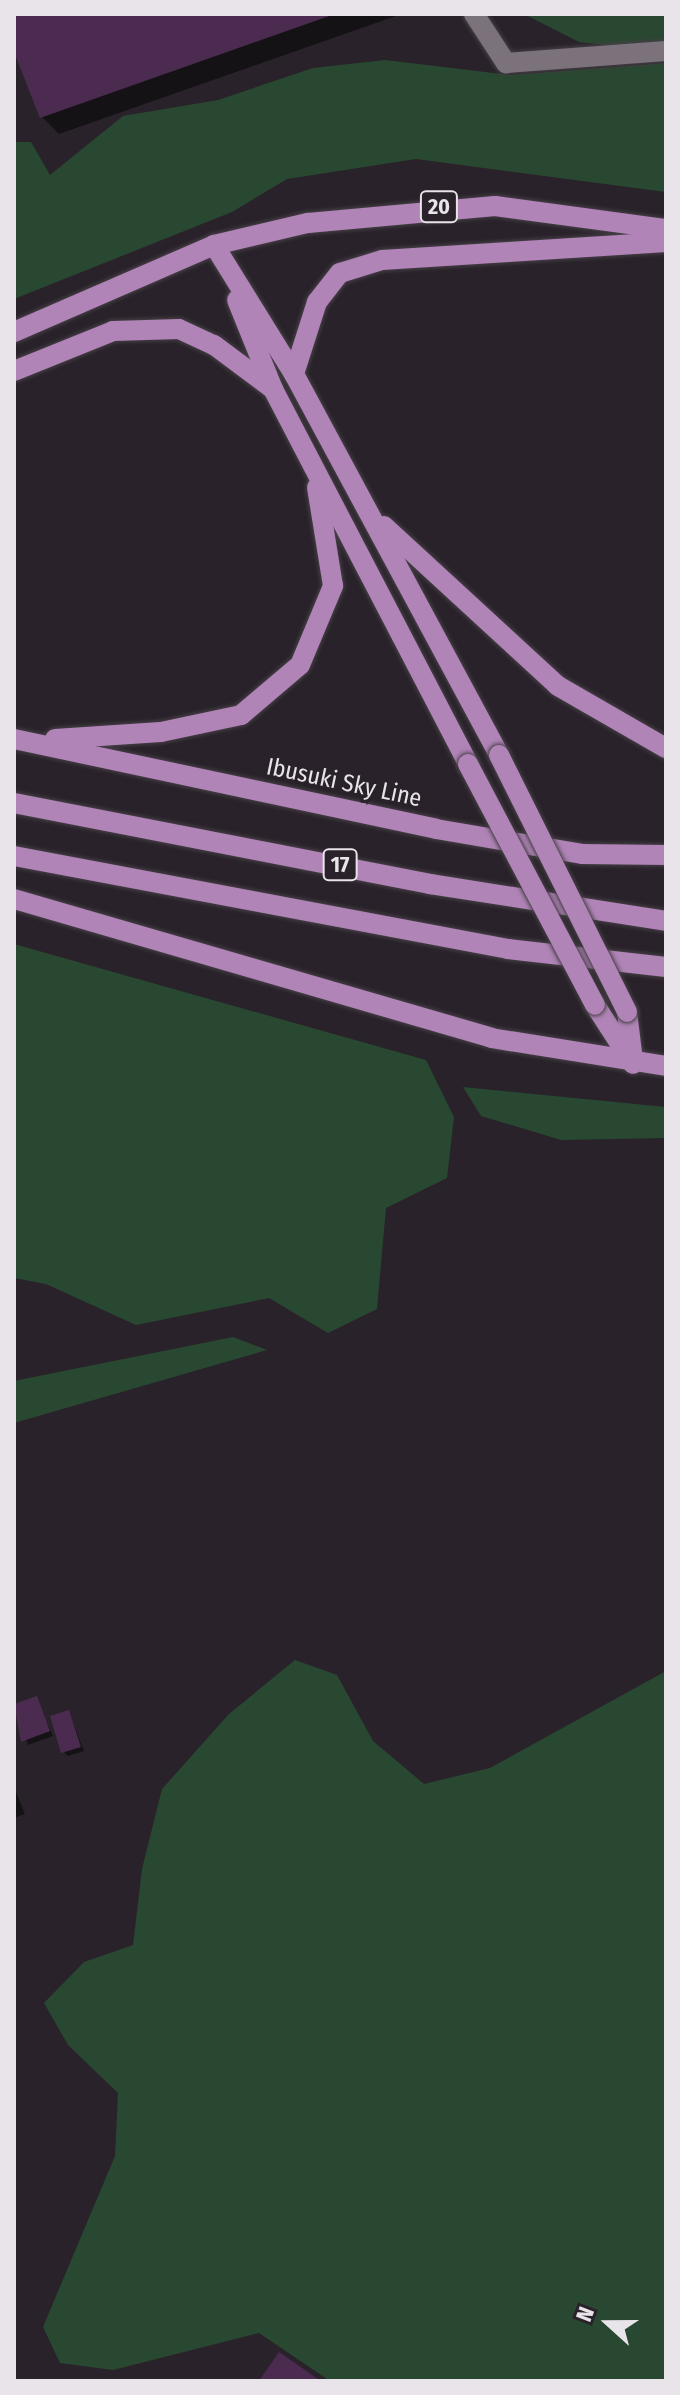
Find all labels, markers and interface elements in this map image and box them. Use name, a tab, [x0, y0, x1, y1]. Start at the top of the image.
road number: 20	[419, 189, 459, 225]
street label: Ibusuki Sky Line	[264, 753, 424, 813]
road number: 17	[322, 847, 358, 883]
north arrow	[568, 2283, 648, 2363]
text: N	[570, 2303, 600, 2325]

